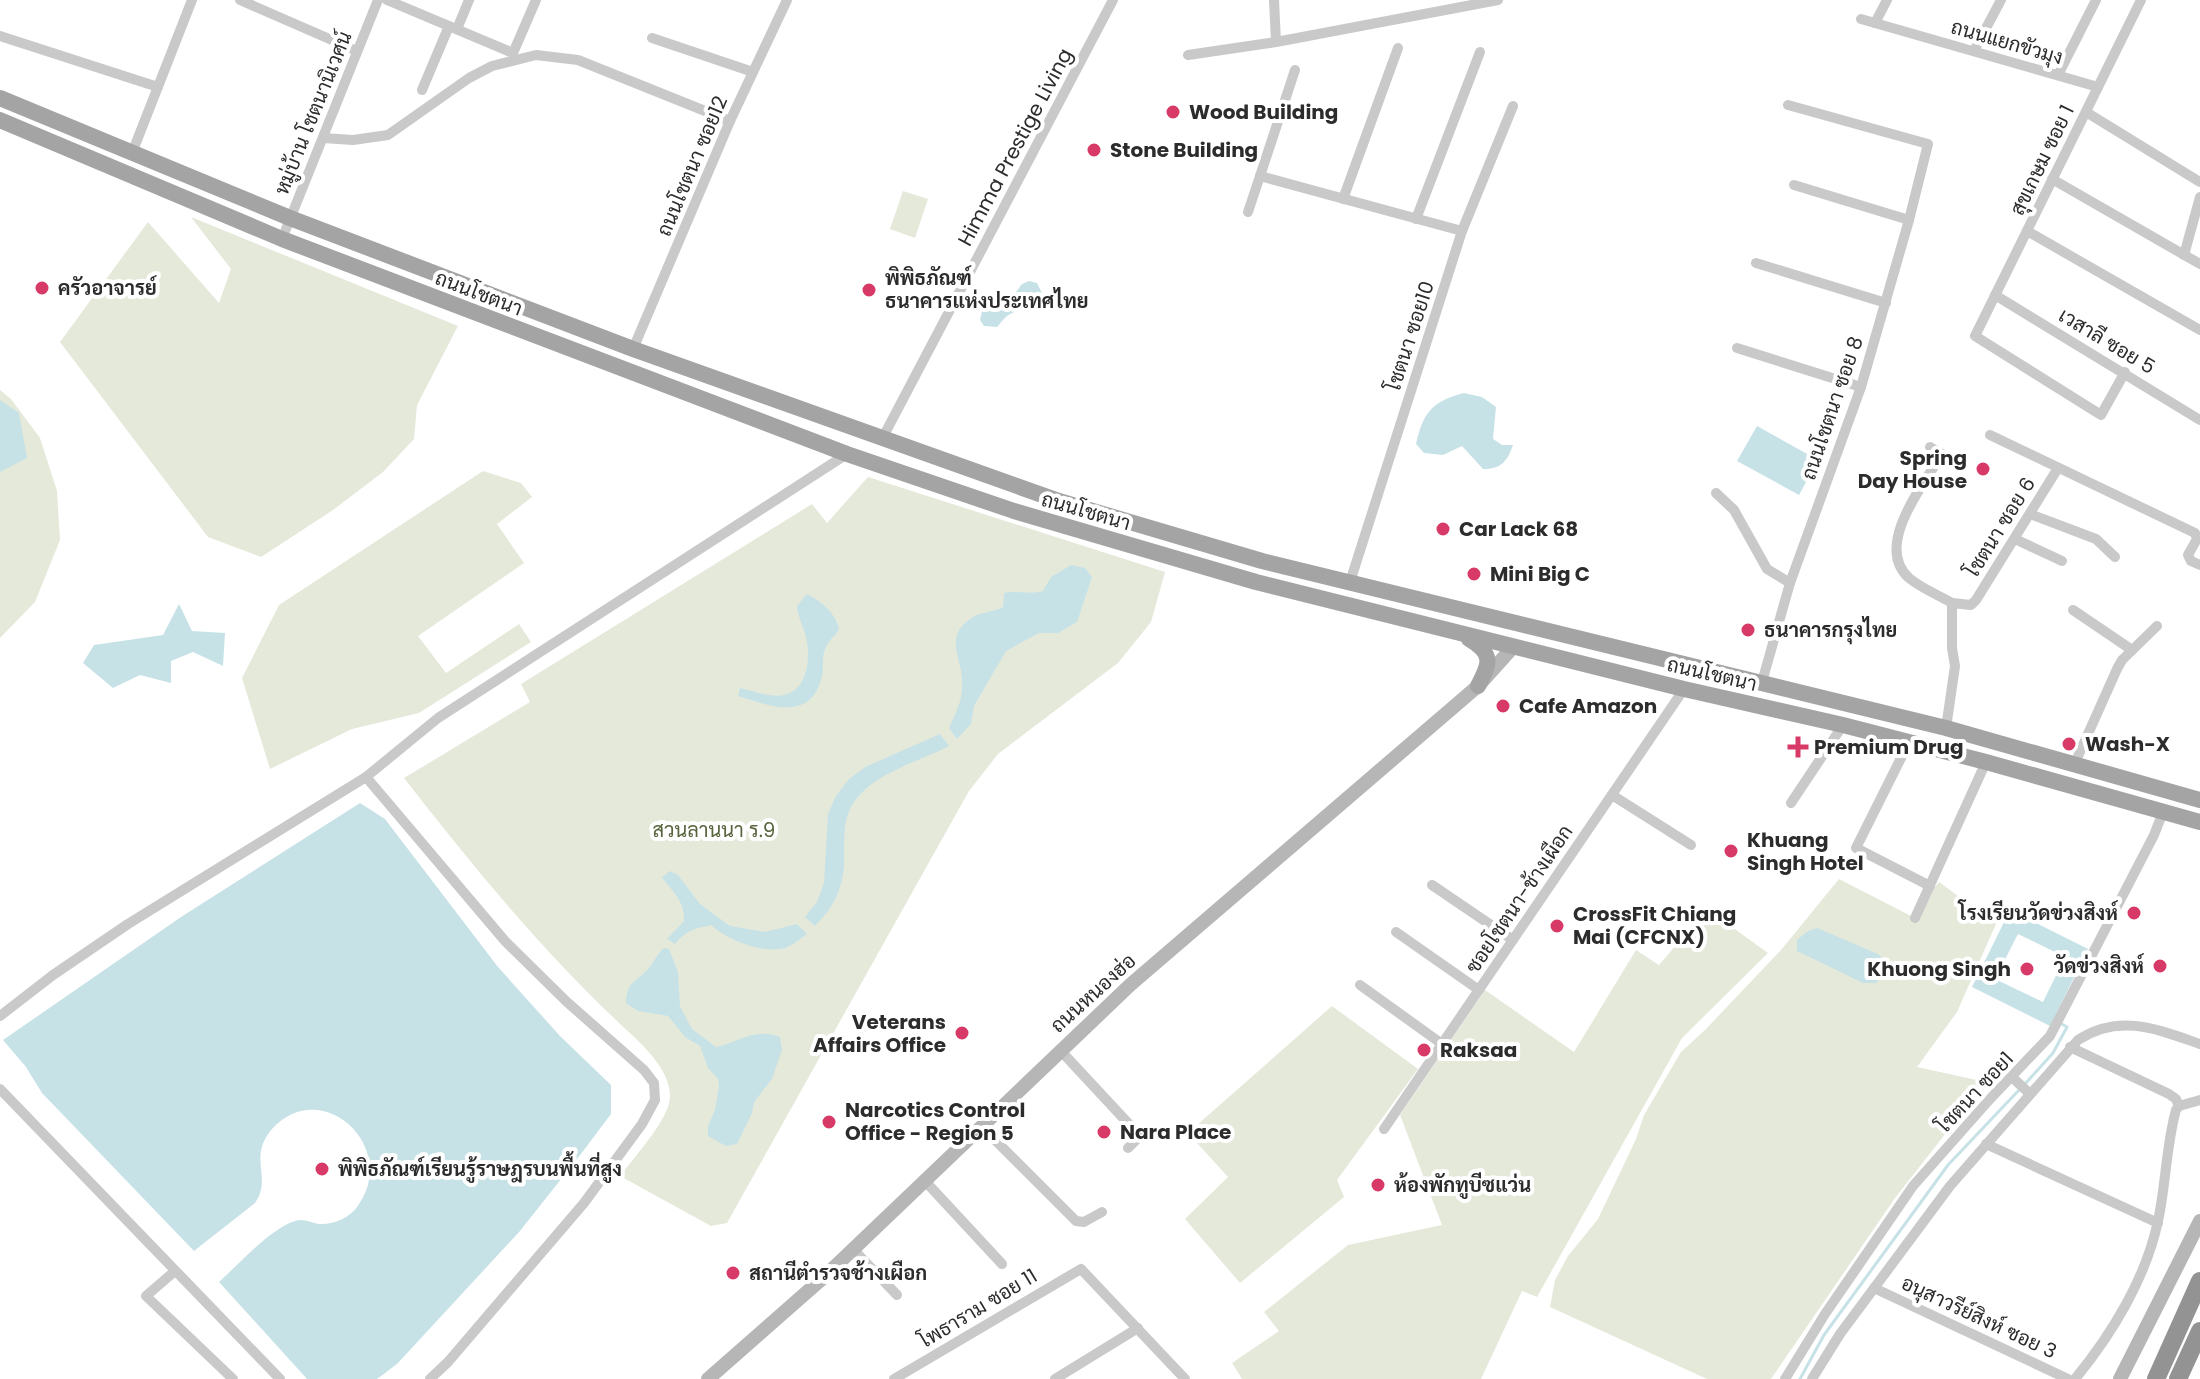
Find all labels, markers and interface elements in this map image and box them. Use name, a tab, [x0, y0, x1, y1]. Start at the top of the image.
street label: ถนนแยกขัวมุง	[1948, 13, 2066, 71]
street label: หมู่บ้าน โชตนานิเวศน์	[267, 27, 359, 199]
street label: Himma Prestige Living	[951, 43, 1079, 251]
street label: ถนนโชตนา ซอย12	[650, 91, 734, 241]
place label: Wood Building	[1189, 98, 1338, 126]
street label: สุขเกษม ซอย 1	[2003, 100, 2081, 220]
marker: Wood Building	[1164, 103, 1182, 121]
place label: Stone Building	[1110, 136, 1258, 164]
marker: Stone Building	[1085, 141, 1103, 159]
street label: ถนนโชตนา	[431, 264, 527, 322]
place label: พิพิธภัณฑ์ ธนาคารแห่งประเทศไทย	[885, 264, 1089, 315]
place label: ครัวอาจารย์	[58, 274, 158, 302]
street label: โชตนา ซอย10	[1379, 277, 1441, 396]
marker: ครัวอาจารย์	[33, 279, 51, 297]
marker: พิพิธภัณฑ์ ธนาคารแห่งประเทศไทย	[860, 281, 878, 299]
street label: เวสาลี ซอย 5	[2053, 301, 2161, 381]
street label: ถนนโชตนา ซอย 8	[1794, 332, 1870, 484]
place label: Spring Day House	[1858, 444, 1967, 495]
marker: Spring Day House	[1974, 460, 1992, 478]
street label: โชตนา ซอย 6	[1958, 472, 2042, 583]
street label: ถนนโชตนา	[1038, 485, 1134, 537]
place label: Car Lack 68	[1459, 515, 1578, 543]
marker: Car Lack 68	[1434, 520, 1452, 538]
place label: Mini Big C	[1490, 560, 1590, 588]
marker: Mini Big C	[1465, 565, 1483, 583]
place label: ธนาคารกรุงไทย	[1764, 616, 1897, 645]
marker: ธนาคารกรุงไทย	[1739, 621, 1757, 639]
street label: ถนนโชตนา	[1664, 650, 1760, 698]
place label: Cafe Amazon	[1519, 692, 1657, 720]
marker: Cafe Amazon	[1494, 697, 1512, 715]
place label: Wash-X	[2085, 730, 2170, 758]
place label: Premium Drug	[1814, 733, 1964, 761]
marker: Wash-X	[2060, 735, 2078, 753]
marker: Premium Drug	[1789, 738, 1807, 756]
park label: สวนลานนา ร.9	[653, 816, 775, 844]
street label: ซอยโชตนา-ช้างเผือก	[1459, 819, 1579, 979]
place label: Khuang Singh Hotel	[1747, 826, 1864, 877]
marker: Khuang Singh Hotel	[1722, 842, 1740, 860]
place label: โรงเรียนวัดข่วงสิงห์	[1958, 899, 2119, 927]
place label: CrossFit Chiang Mai (CFCNX)	[1573, 900, 1736, 951]
marker: โรงเรียนวัดข่วงสิงห์	[2125, 904, 2143, 922]
marker: CrossFit Chiang Mai (CFCNX)	[1548, 917, 1566, 935]
street label: ถนนหนองฮ่อ	[1044, 947, 1142, 1039]
place label: วัดข่วงสิงห์	[2054, 952, 2145, 980]
place label: Khuong Singh	[1867, 955, 2011, 983]
marker: วัดข่วงสิงห์	[2151, 957, 2169, 975]
marker: Khuong Singh	[2018, 960, 2036, 978]
place label: Veterans Affairs Office	[813, 1008, 946, 1059]
marker: Veterans Affairs Office	[953, 1024, 971, 1042]
place label: Raksaa	[1440, 1036, 1517, 1064]
marker: Raksaa	[1415, 1041, 1433, 1059]
street label: โชตนา ซอย1	[1929, 1045, 2020, 1139]
place label: Narcotics Control Office - Region 5	[845, 1096, 1025, 1147]
marker: Narcotics Control Office - Region 5	[820, 1113, 838, 1131]
place label: Nara Place	[1120, 1118, 1231, 1146]
marker: Nara Place	[1095, 1123, 1113, 1141]
place label: พิพิธภัณฑ์เรียนรู้ราษฎรบนพื้นที่สูง	[338, 1151, 622, 1183]
marker: พิพิธภัณฑ์เรียนรู้ราษฎรบนพื้นที่สูง	[313, 1160, 331, 1178]
place label: ห้องพักทูบีซแว่น	[1394, 1171, 1531, 1199]
marker: ห้องพักทูบีซแว่น	[1369, 1176, 1387, 1194]
place label: สถานีตำรวจช้างเผือก	[749, 1259, 927, 1287]
street label: โพธาราม ซอย 11	[913, 1262, 1042, 1355]
marker: สถานีตำรวจช้างเผือก	[724, 1264, 742, 1282]
street label: อนุสาวรีย์สิงห์ ซอย 3	[1897, 1269, 2061, 1365]

